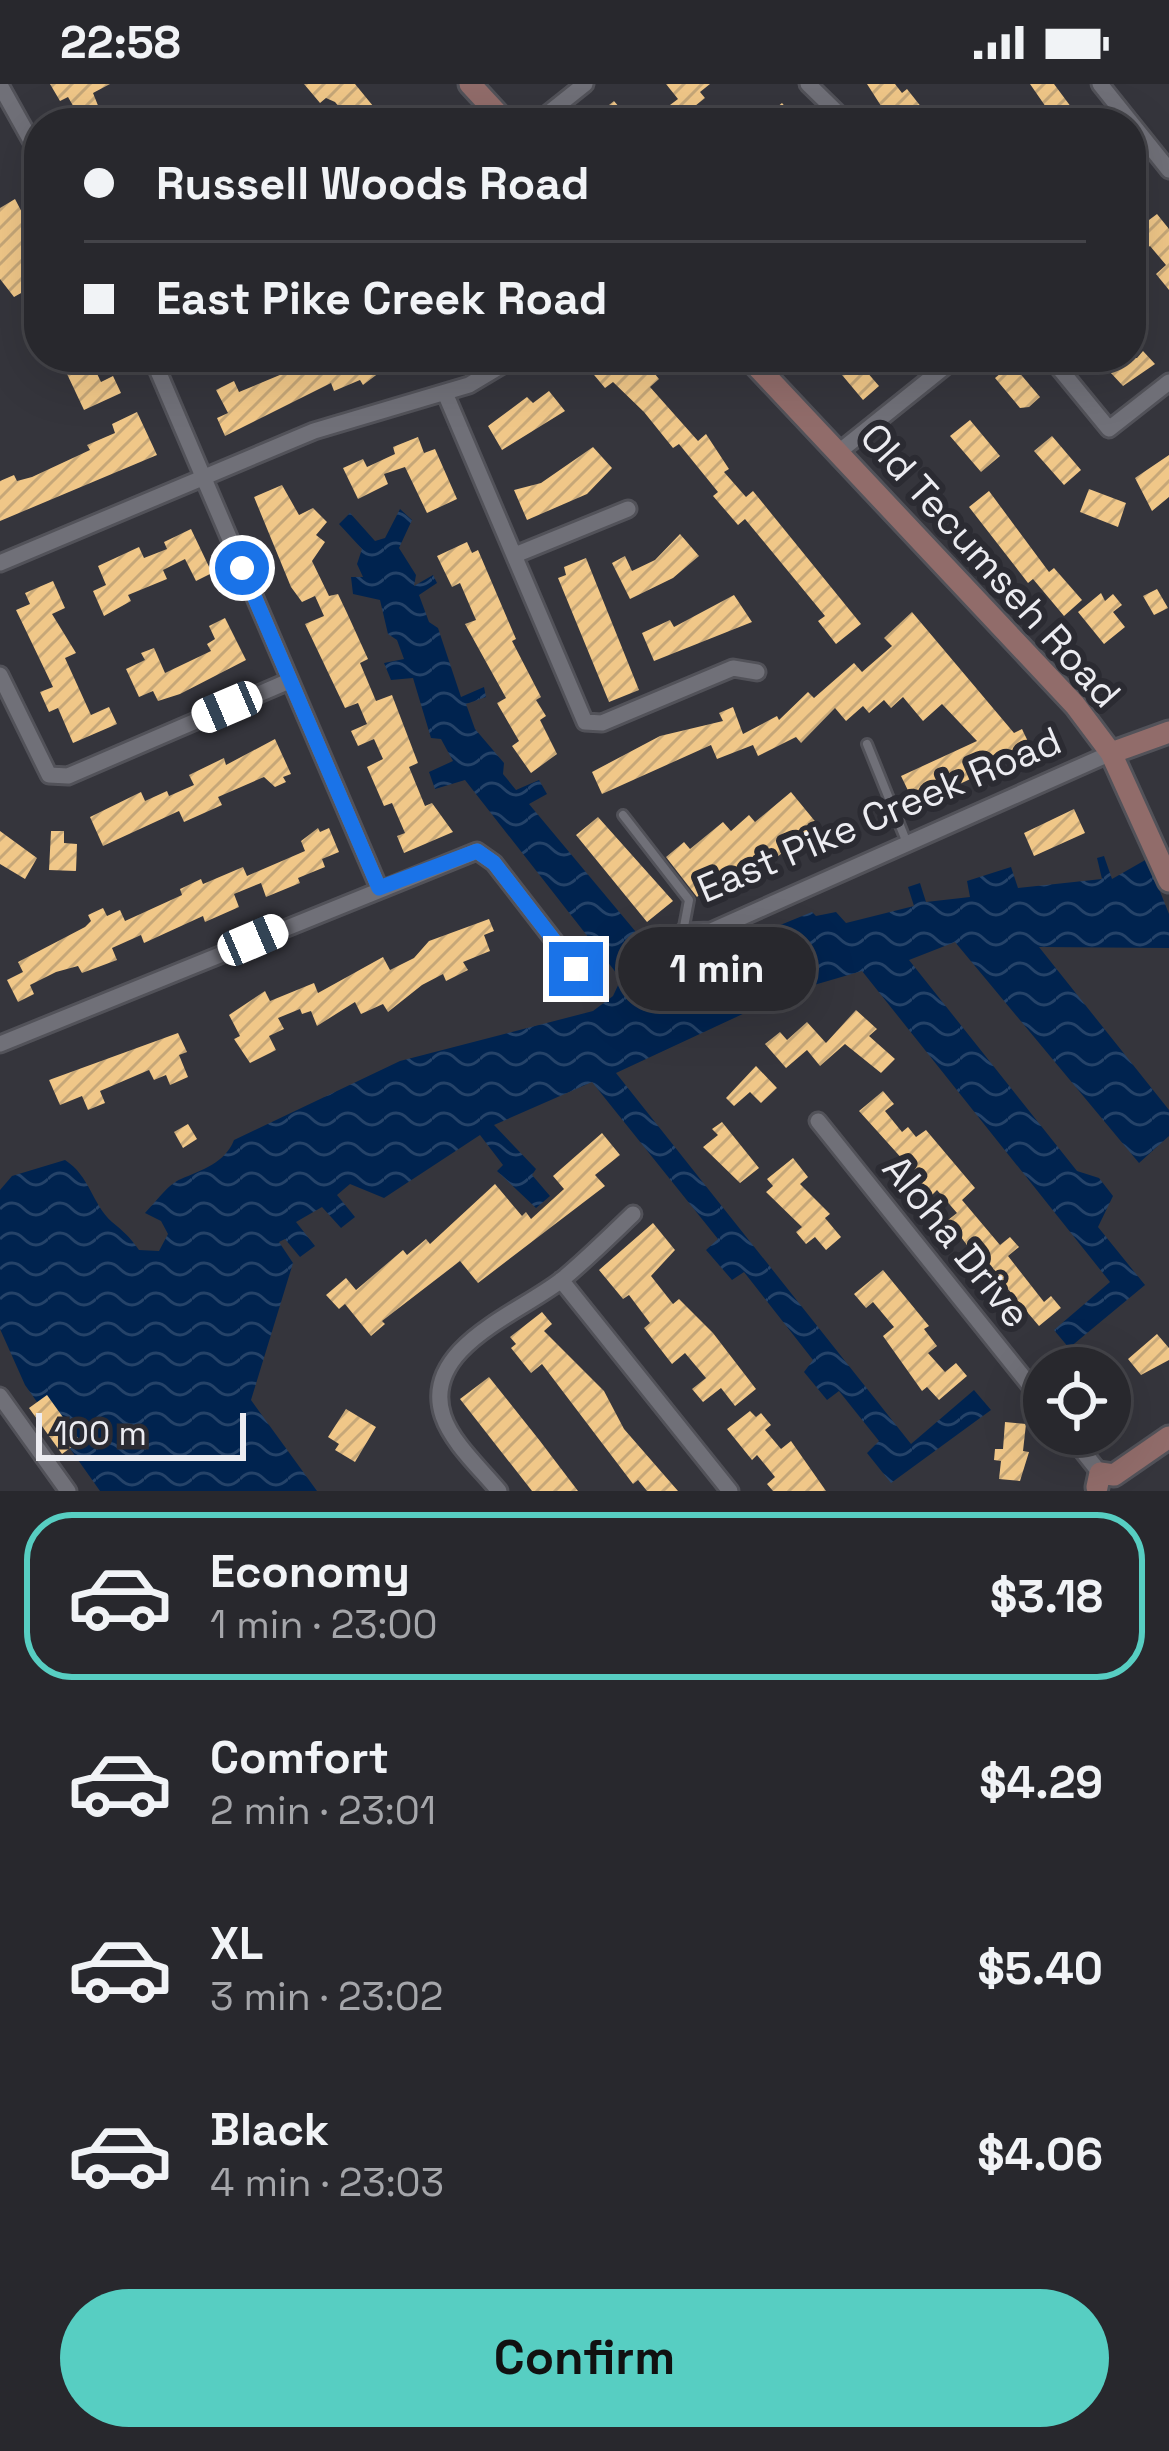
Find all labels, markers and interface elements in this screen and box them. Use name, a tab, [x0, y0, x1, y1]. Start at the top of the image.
text: 22:58	[60, 14, 181, 71]
text: Russell Woods Road	[156, 155, 590, 212]
text: East Pike Creek Road	[156, 270, 607, 327]
street label: Old Tecumseh Road	[850, 413, 1131, 718]
route start	[215, 541, 269, 595]
car	[187, 676, 267, 738]
street label: East Pike Creek Road	[690, 716, 1068, 913]
car	[213, 909, 293, 971]
callout: 1 min	[618, 927, 816, 1011]
route end	[549, 942, 603, 996]
text: 1 min	[669, 944, 765, 993]
street label: Aloha Drive	[872, 1145, 1041, 1338]
map controls	[1023, 1347, 1131, 1455]
button: locate	[1023, 1347, 1131, 1455]
scale bar	[36, 1407, 246, 1460]
text: 100 m	[54, 1413, 147, 1455]
icon: car	[66, 1542, 174, 1650]
text: Economy	[210, 1543, 410, 1600]
text: $3.18	[990, 1568, 1103, 1625]
text: 1 min · 23:00	[210, 1600, 437, 1649]
icon: car	[66, 1728, 174, 1836]
text: Comfort	[210, 1729, 389, 1786]
text: $4.29	[979, 1754, 1103, 1811]
text: 2 min · 23:01	[210, 1786, 436, 1835]
icon: car	[66, 1914, 174, 2022]
text: XL	[210, 1915, 263, 1972]
text: $5.40	[978, 1940, 1103, 1997]
text: 3 min · 23:02	[210, 1972, 443, 2021]
icon: car	[66, 2100, 174, 2208]
text: Black	[210, 2101, 329, 2158]
text: $4.06	[977, 2126, 1103, 2183]
text: 4 min · 23:03	[210, 2158, 444, 2207]
button: Confirm	[60, 2289, 1109, 2427]

